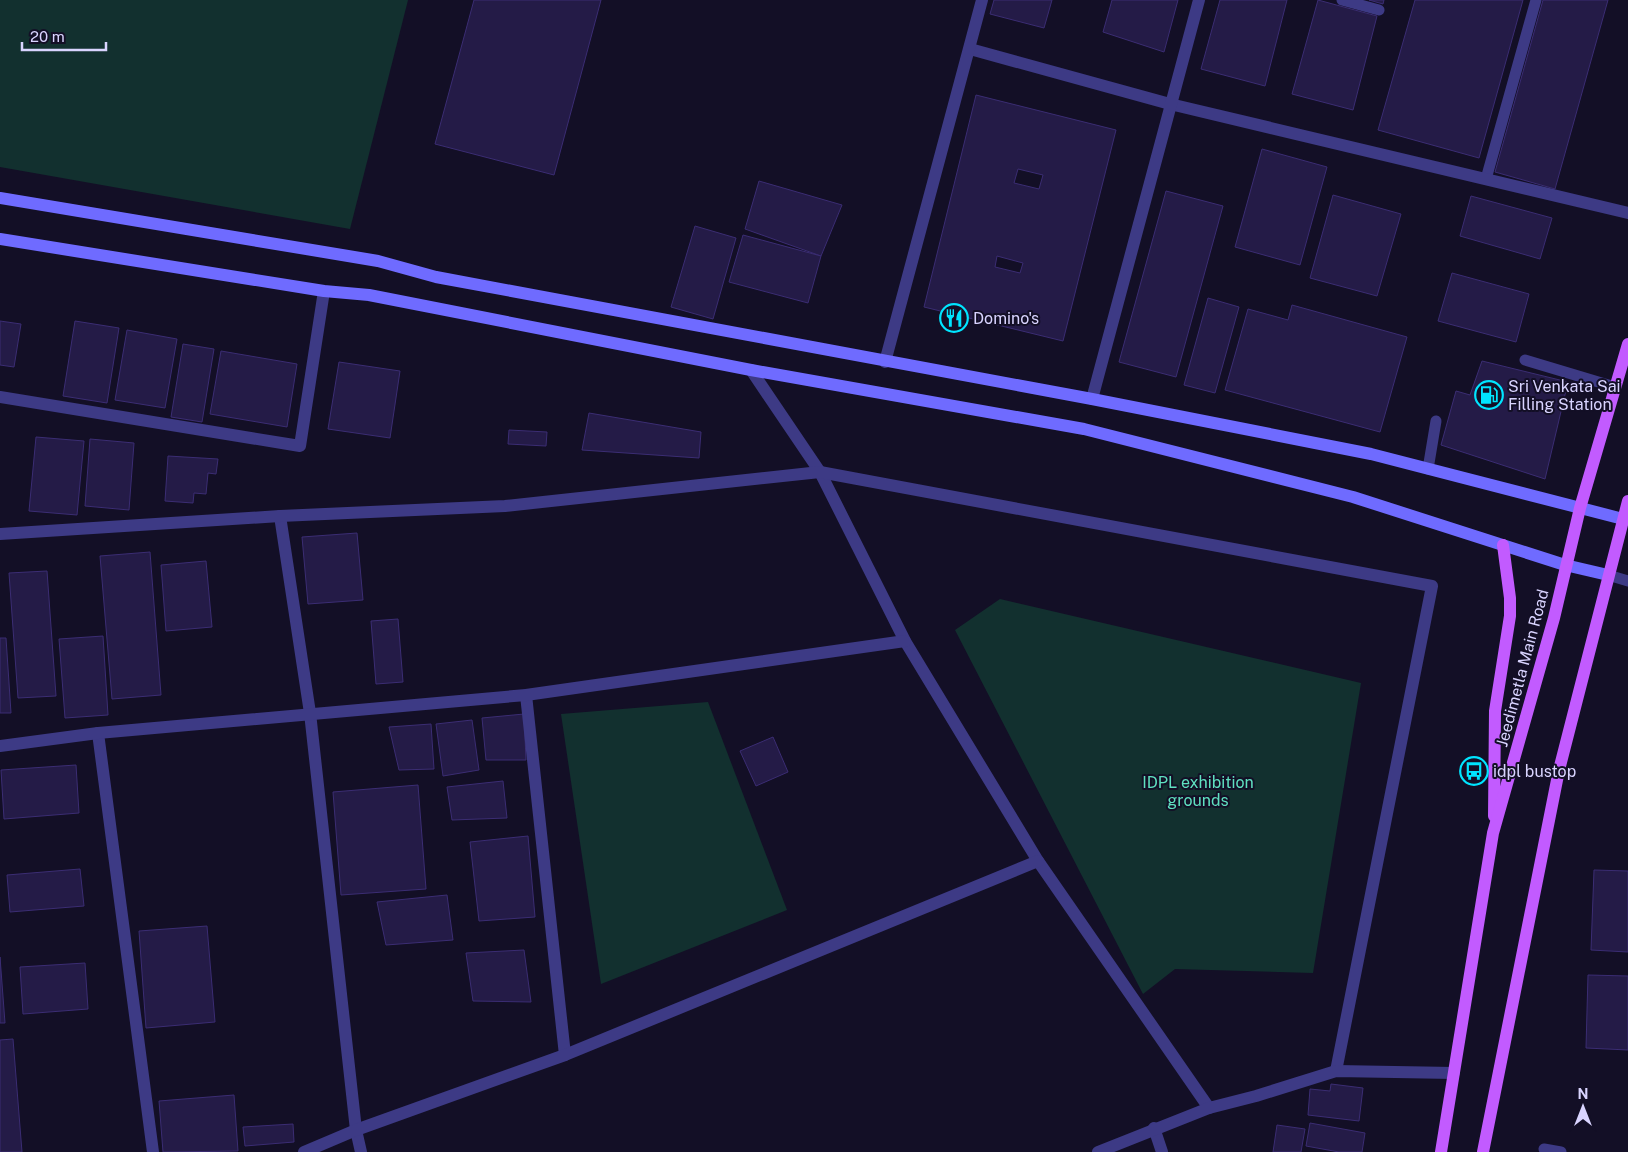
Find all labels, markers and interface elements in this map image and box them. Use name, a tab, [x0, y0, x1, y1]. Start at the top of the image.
scale bar	[22, 20, 106, 52]
text: 20 m	[30, 28, 65, 45]
restaurant icon: Domino's	[939, 303, 969, 333]
place label: Domino's	[973, 309, 1039, 328]
place label: Sri Venkata Sai Filling Station	[1508, 377, 1620, 414]
fuel station icon: Sri Venkata Sai Filling Station	[1474, 380, 1504, 410]
street label: Jeedimetla Main Road	[1492, 587, 1553, 749]
bus stop icon: idpl bustop	[1459, 756, 1489, 786]
place label: idpl bustop	[1493, 762, 1576, 781]
park label: IDPL exhibition grounds	[1142, 773, 1254, 810]
north arrow	[1558, 1082, 1608, 1132]
text: N	[1578, 1086, 1588, 1102]

